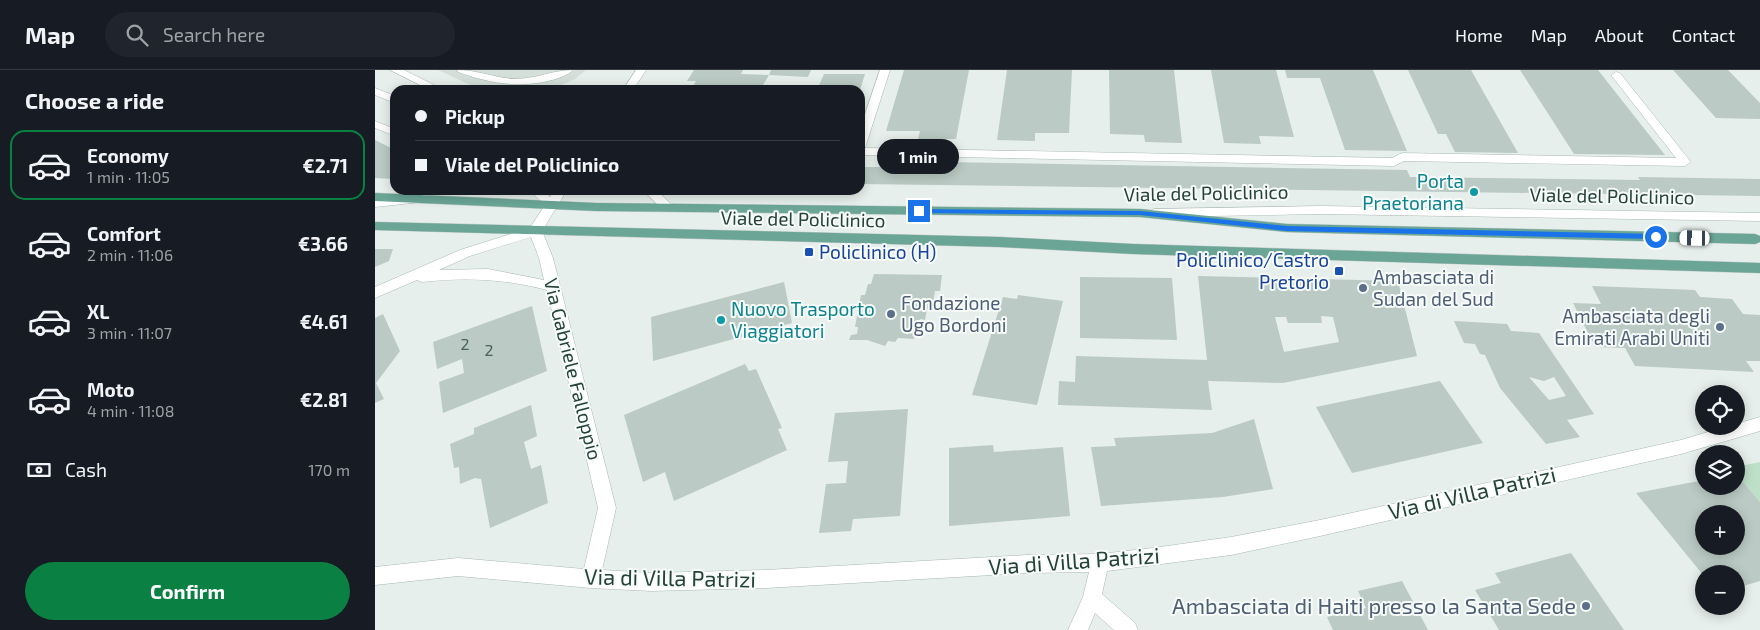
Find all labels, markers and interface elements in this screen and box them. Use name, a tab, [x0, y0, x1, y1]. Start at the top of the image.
search box	[105, 12, 455, 57]
text: Map	[25, 20, 75, 49]
icon: search	[123, 21, 151, 49]
text: Search here	[163, 23, 265, 46]
text: Home	[1455, 24, 1503, 46]
text: Map	[1531, 24, 1567, 46]
text: About	[1595, 24, 1644, 46]
text: Contact	[1672, 24, 1735, 46]
text: Choose a ride	[25, 87, 164, 113]
text: Pickup	[445, 105, 505, 128]
callout: 1 min	[878, 138, 960, 174]
icon: car	[27, 143, 72, 188]
text: Economy	[87, 144, 169, 167]
text: 1 min	[899, 147, 937, 166]
text: Viale del Policlinico	[445, 153, 619, 176]
text: €2.71	[303, 154, 348, 177]
text: 1 min · 11:05	[87, 167, 170, 186]
place label: Porta Praetoriana	[1362, 169, 1464, 214]
street label: Viale del Policlinico	[1123, 180, 1289, 205]
street label: Viale del Policlinico	[1529, 183, 1695, 208]
marker: Porta Praetoriana	[1468, 186, 1480, 198]
route end	[908, 200, 930, 222]
street label: Viale del Policlinico	[720, 206, 886, 231]
icon: car	[27, 221, 72, 266]
text: Comfort	[87, 222, 161, 245]
route start	[1645, 226, 1667, 248]
car	[1679, 230, 1710, 246]
text: €3.66	[298, 232, 348, 255]
place label: Policlinico (H)	[819, 240, 936, 263]
text: 2 min · 11:06	[87, 245, 173, 264]
marker: Policlinico (H)	[803, 246, 815, 258]
place label: Policlinico/Castro Pretorio	[1176, 248, 1329, 293]
marker: Policlinico/Castro Pretorio	[1333, 265, 1345, 277]
place label: Ambasciata di Sudan del Sud	[1373, 265, 1494, 310]
street label: Via Gabriele Falloppio	[540, 276, 607, 462]
marker: Ambasciata di Sudan del Sud	[1357, 282, 1369, 294]
place label: Fondazione Ugo Bordoni	[901, 291, 1007, 336]
place label: Nuovo Trasporto Viaggiatori	[731, 297, 875, 342]
icon: car	[27, 299, 72, 344]
text: XL	[87, 300, 109, 323]
place label: Ambasciata degli Emirati Arabi Uniti	[1554, 304, 1710, 349]
marker: Fondazione Ugo Bordoni	[885, 308, 897, 320]
text: €4.61	[300, 310, 348, 333]
marker: Nuovo Trasporto Viaggiatori	[715, 314, 727, 326]
marker: Ambasciata degli Emirati Arabi Uniti	[1714, 321, 1726, 333]
text: 3 min · 11:07	[87, 323, 172, 342]
house number: 2	[461, 334, 470, 353]
house number: 2	[485, 340, 494, 359]
icon: car	[27, 377, 72, 422]
text: Moto	[87, 378, 135, 401]
map controls	[1695, 385, 1745, 615]
button: locate	[1695, 385, 1745, 435]
text: €2.81	[300, 388, 348, 411]
text: 4 min · 11:08	[87, 401, 174, 420]
button: layers	[1695, 445, 1745, 495]
icon: cash	[25, 456, 53, 484]
text: Cash	[65, 458, 107, 481]
text: 170 m	[308, 460, 350, 479]
street label: Via di Villa Patrizi	[1385, 460, 1558, 524]
button: +	[1695, 505, 1745, 555]
street label: Via di Villa Patrizi	[987, 541, 1160, 579]
button: Confirm	[25, 562, 350, 620]
street label: Via di Villa Patrizi	[584, 563, 756, 591]
button: −	[1695, 565, 1745, 615]
place label: Ambasciata di Haiti presso la Santa Sede	[1172, 592, 1576, 618]
marker: Ambasciata di Haiti presso la Santa Sede	[1580, 600, 1592, 612]

